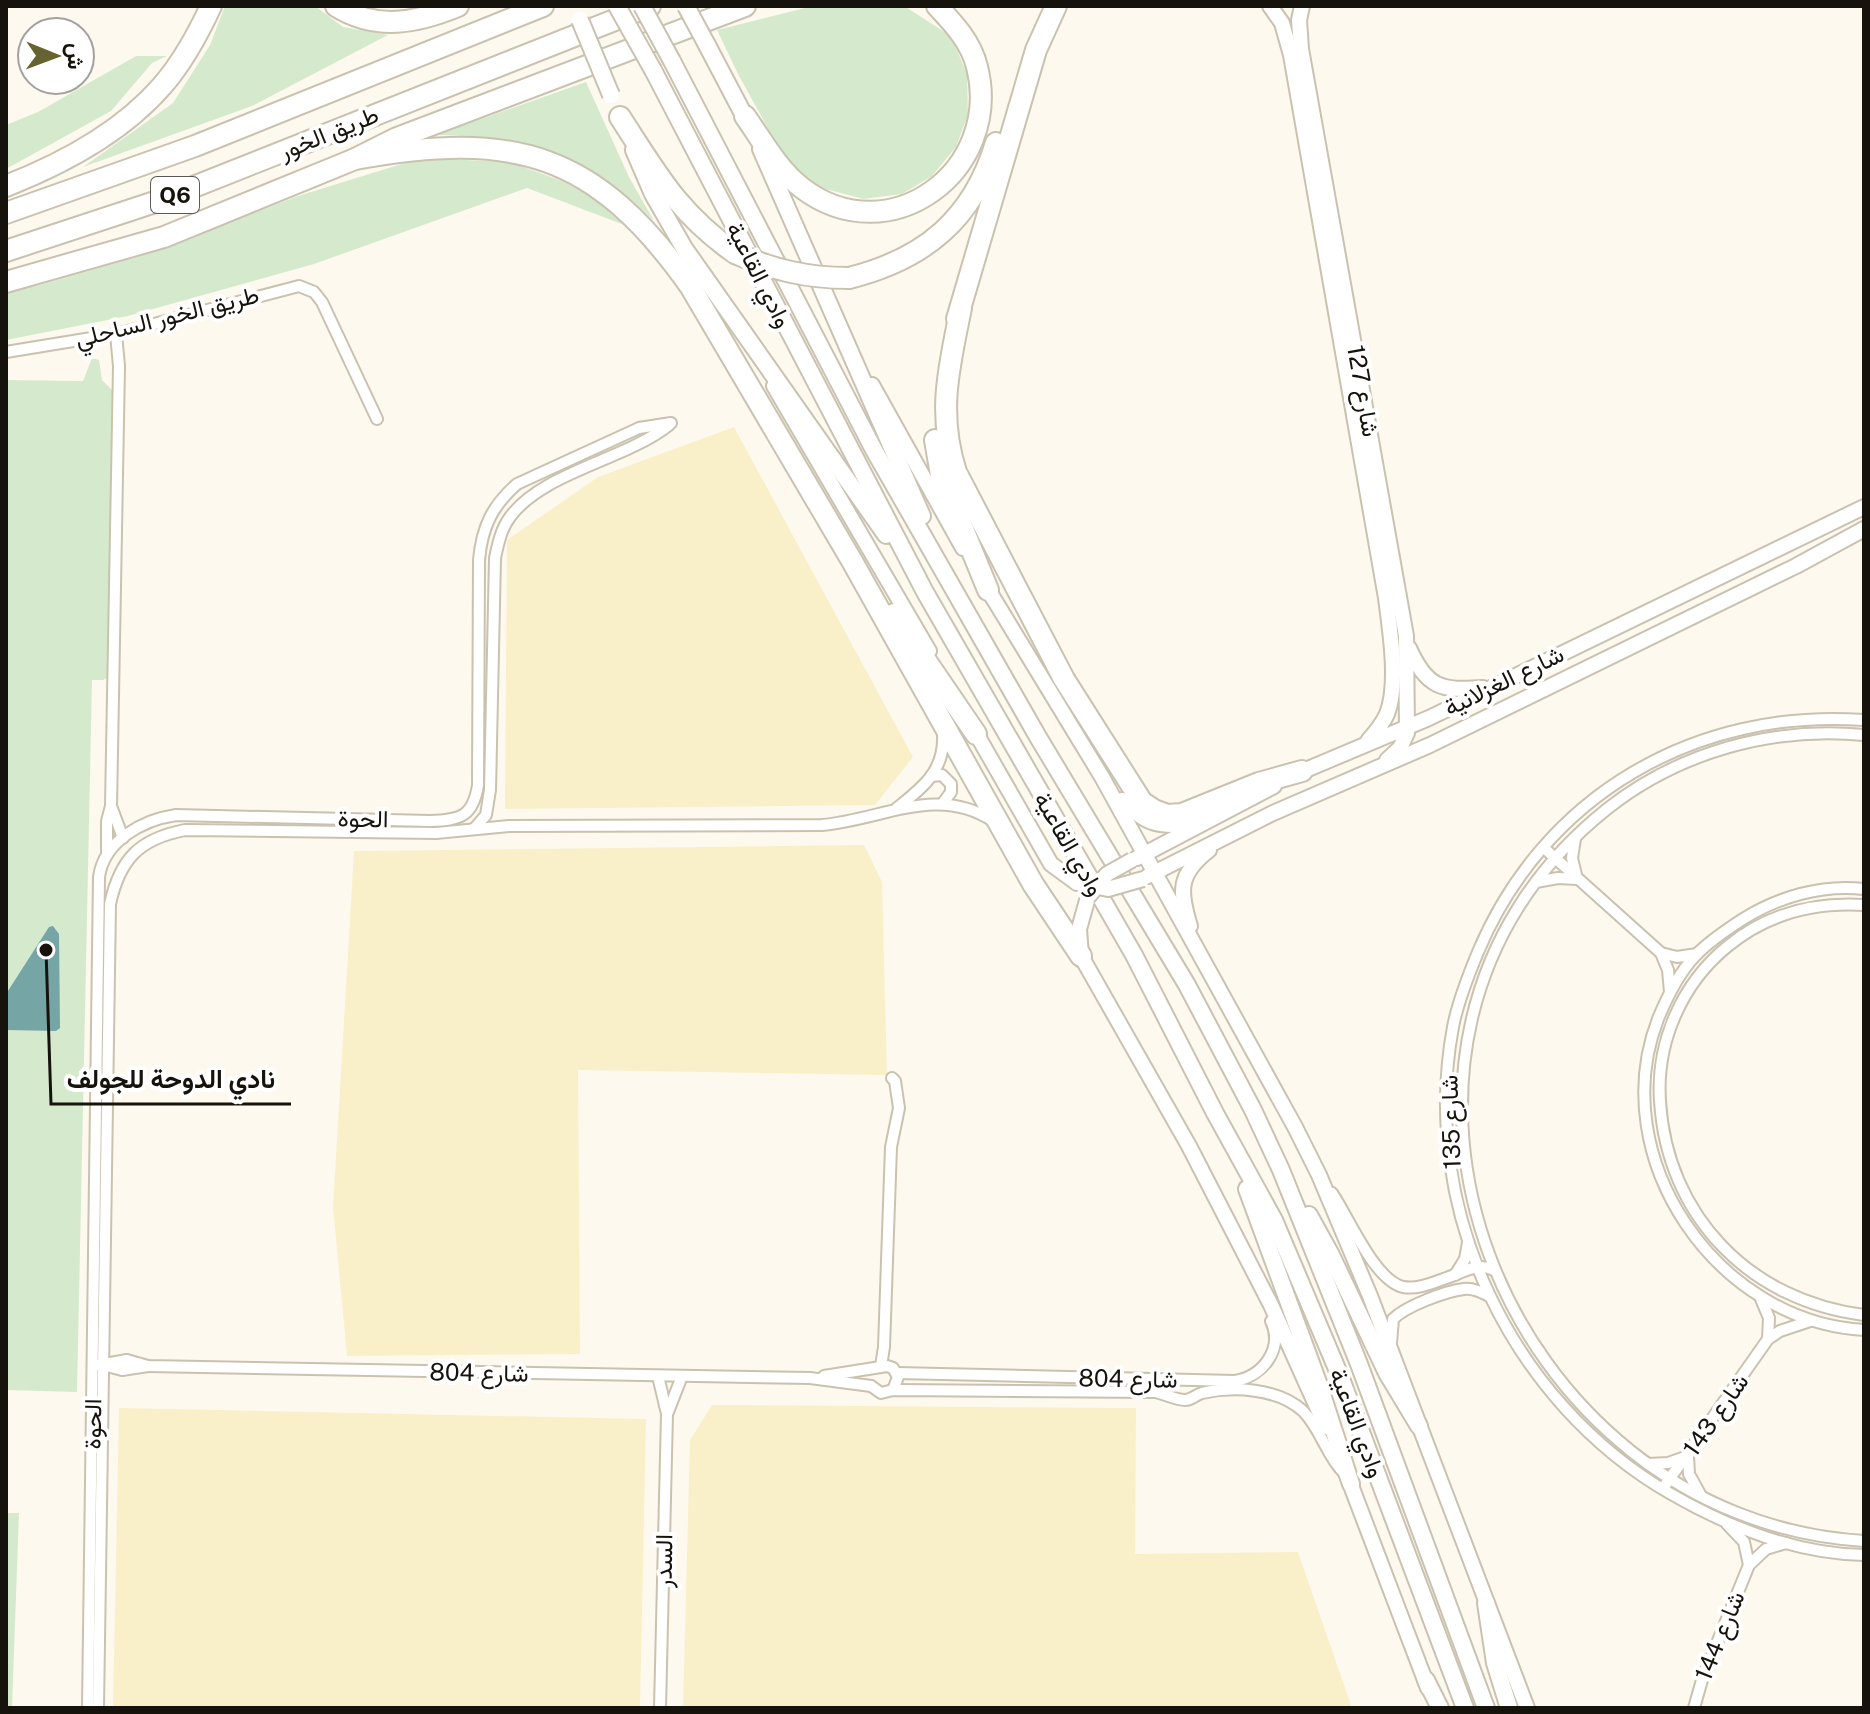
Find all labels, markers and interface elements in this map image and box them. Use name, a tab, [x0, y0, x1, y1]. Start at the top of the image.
north arrow	[16, 16, 96, 96]
text: ش	[62, 43, 89, 70]
street label: طريق الخور	[274, 100, 383, 167]
road number: Q6	[151, 177, 199, 213]
street label: وادي القاعية	[716, 217, 798, 335]
street label: طريق الخور الساحلي	[72, 280, 263, 358]
street label: شارع 127	[1339, 343, 1386, 439]
street label: شارع الغزلانية	[1439, 639, 1569, 724]
street label: وادي القاعية	[1024, 787, 1111, 903]
street label: الحوة	[337, 804, 389, 834]
callout: نادي الدوحة للجولف	[51, 1054, 291, 1104]
text: نادي الدوحة للجولف	[67, 1063, 275, 1101]
street label: شارع 135	[1434, 1074, 1469, 1170]
street label: شارع 804	[429, 1357, 529, 1390]
street label: شارع 804	[1078, 1363, 1178, 1396]
street label: وادي القاعية	[1319, 1364, 1392, 1483]
street label: شارع 143	[1677, 1368, 1756, 1463]
street label: الحوة	[78, 1398, 108, 1450]
street label: السدر	[649, 1534, 679, 1589]
street label: شارع 144	[1688, 1587, 1752, 1686]

